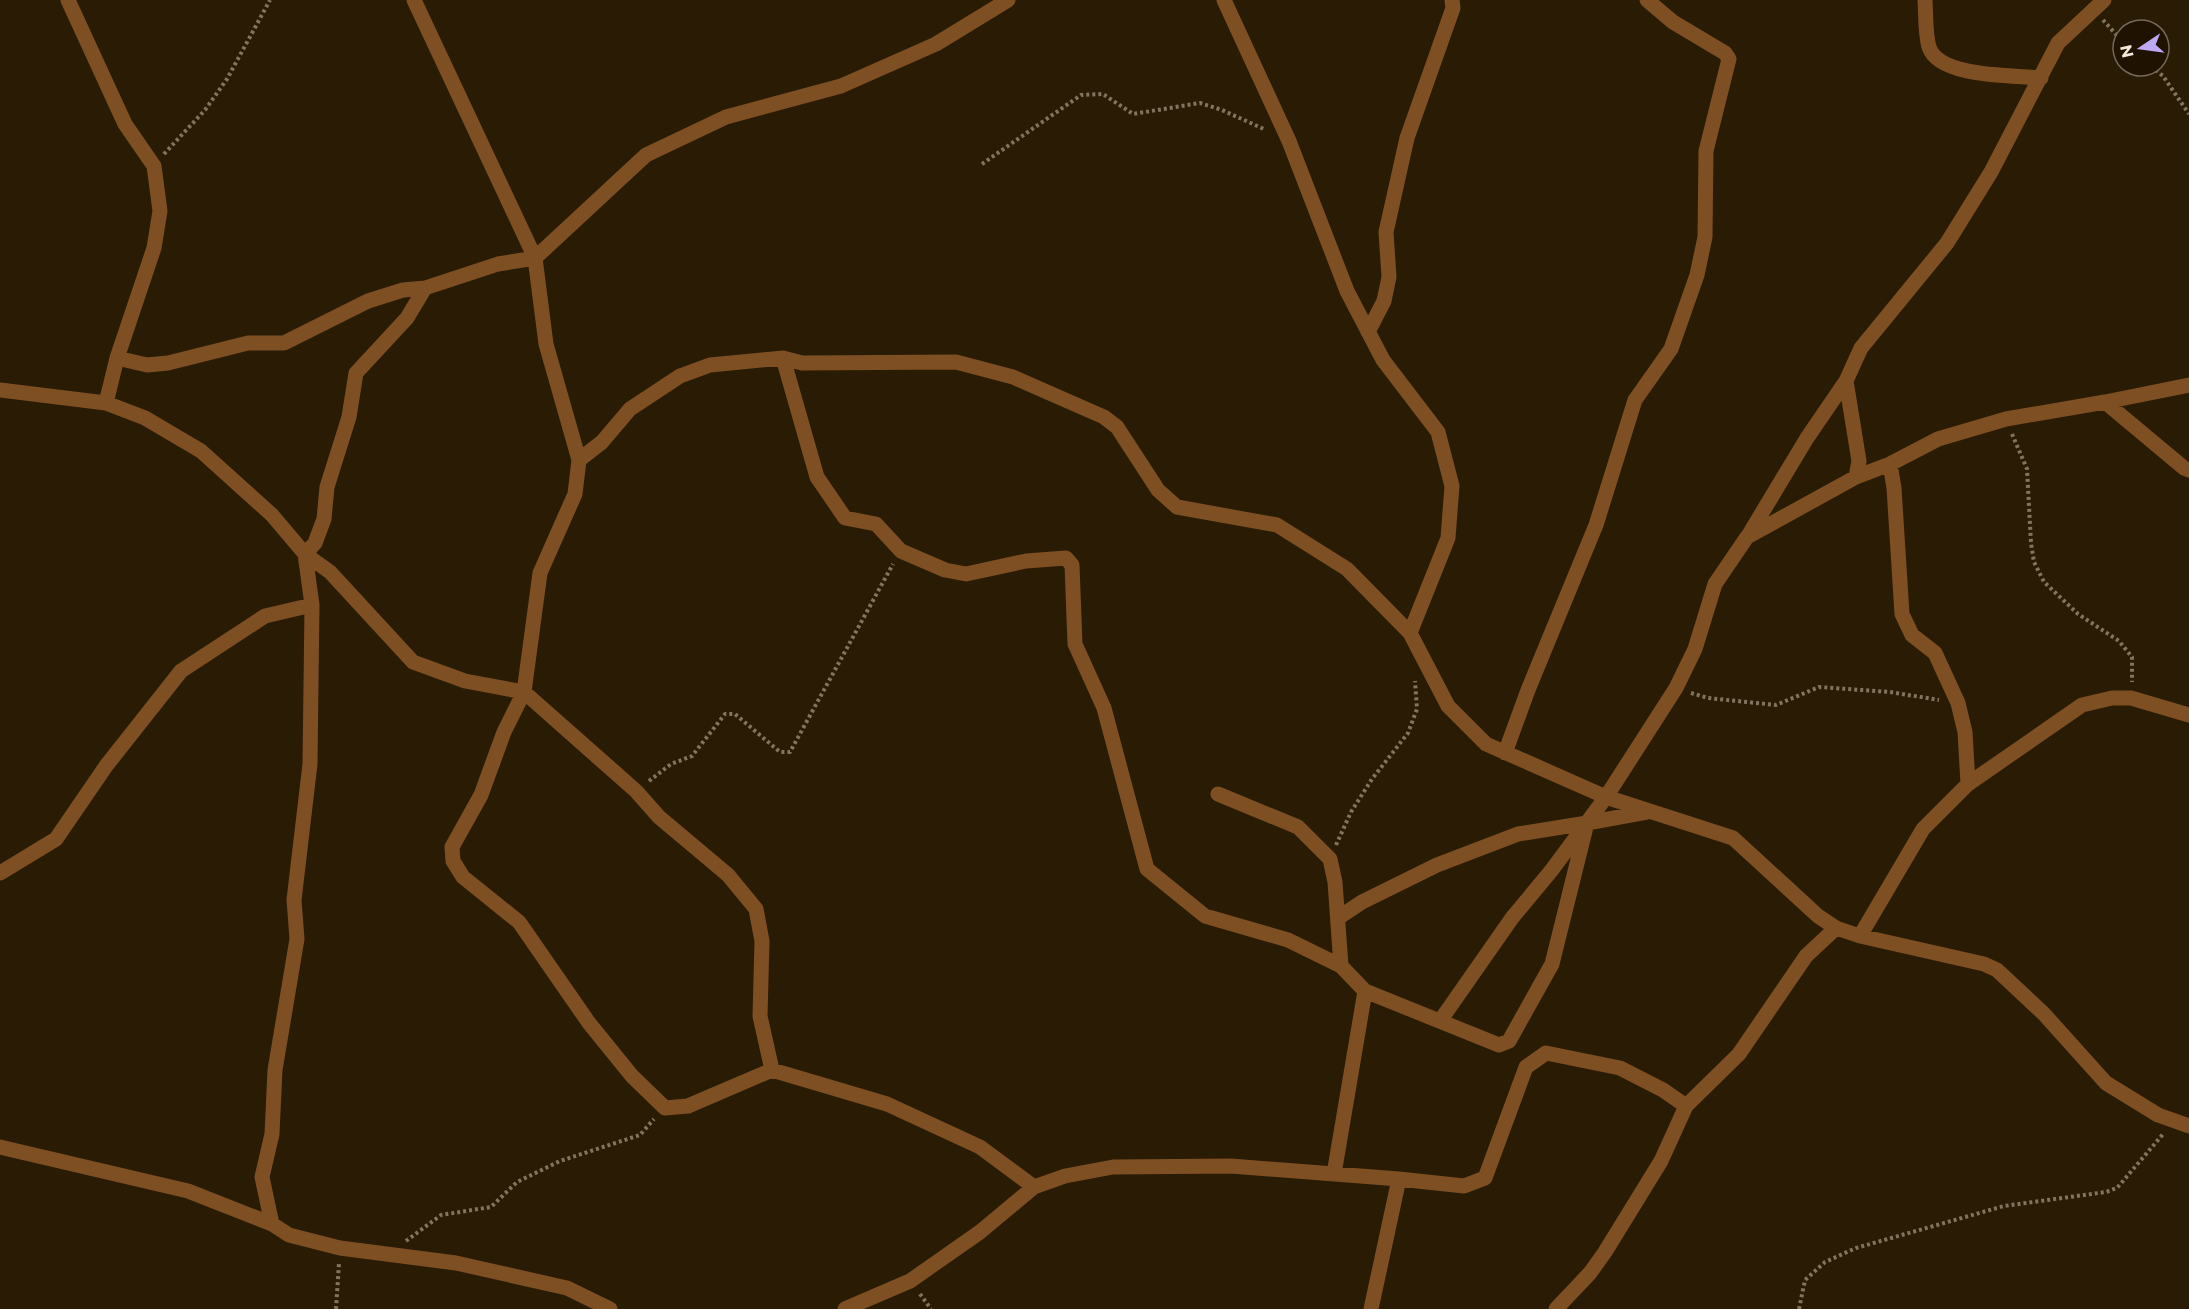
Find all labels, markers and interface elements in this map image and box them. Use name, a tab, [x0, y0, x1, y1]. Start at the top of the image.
north arrow	[2111, 18, 2171, 78]
text: N	[2116, 43, 2138, 60]

